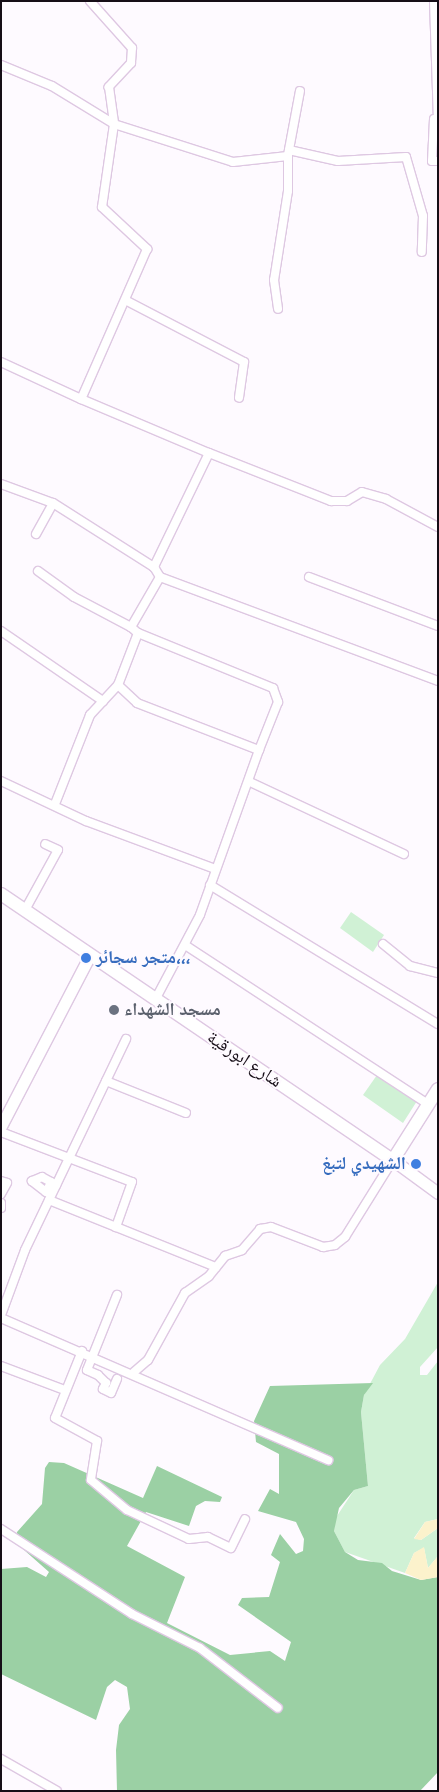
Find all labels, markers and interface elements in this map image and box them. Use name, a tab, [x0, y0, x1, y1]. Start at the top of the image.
place label: متجر سجائر،،،	[96, 947, 190, 969]
marker: متجر سجائر،،،	[80, 952, 92, 964]
place label: مسجد الشهداء	[124, 999, 221, 1021]
marker: مسجد الشهداء	[108, 1004, 120, 1016]
street label: شارع ابورقية	[203, 1027, 285, 1093]
place label: الشهيدي لتبغ	[322, 1153, 406, 1175]
marker: الشهيدي لتبغ	[410, 1158, 422, 1170]

